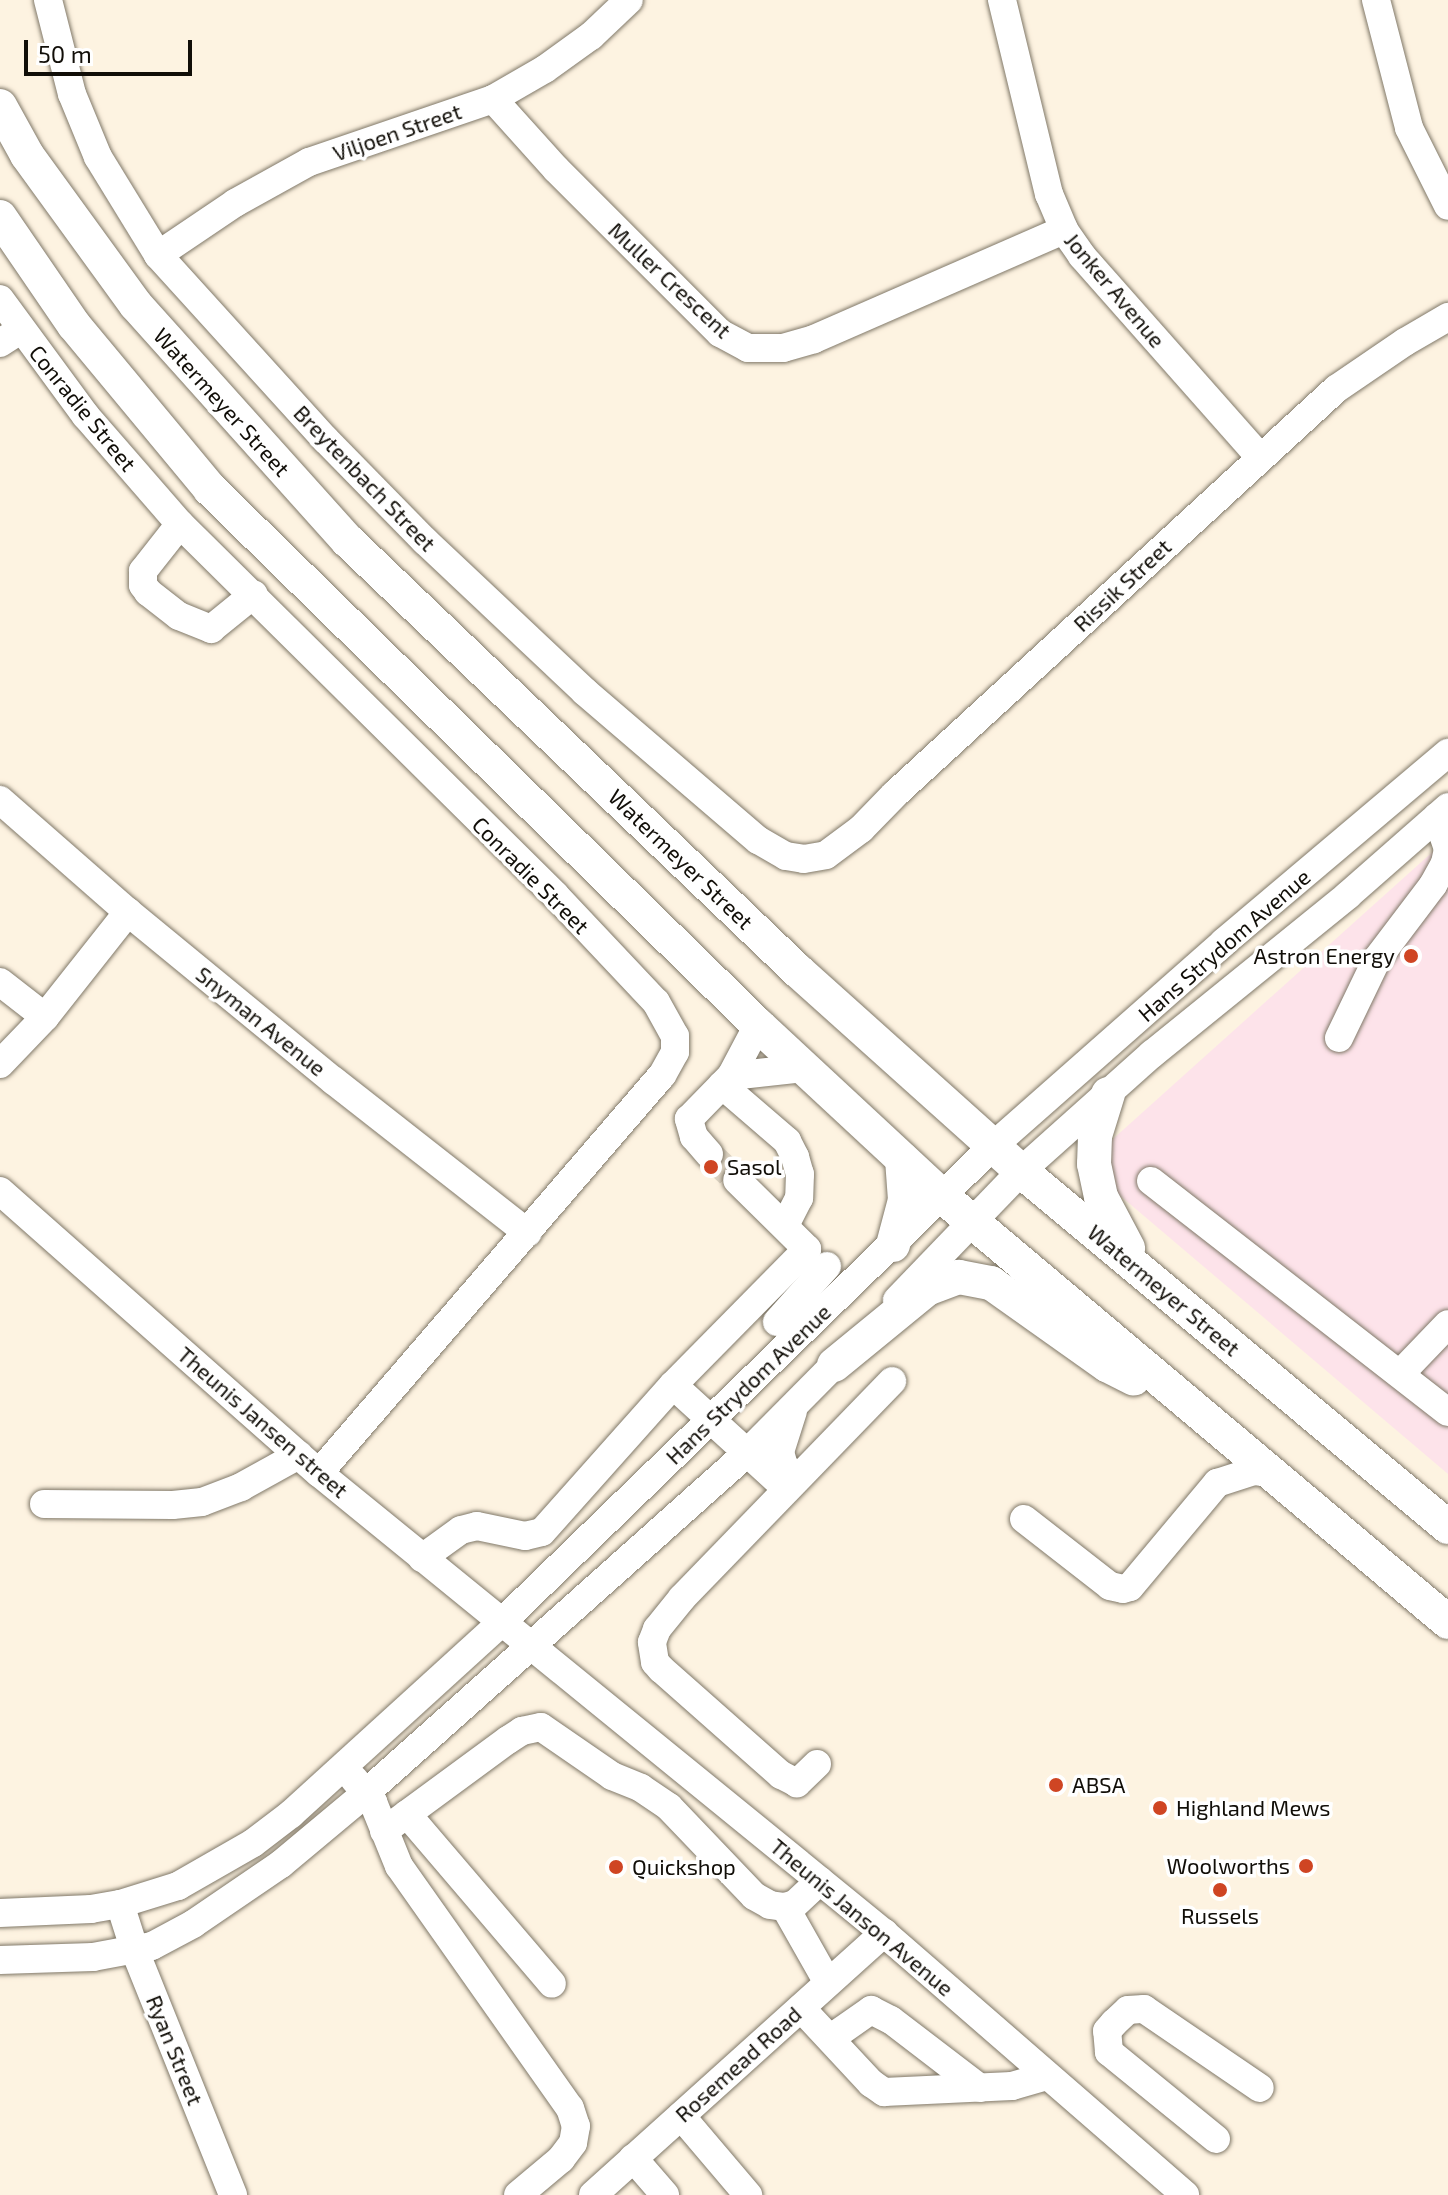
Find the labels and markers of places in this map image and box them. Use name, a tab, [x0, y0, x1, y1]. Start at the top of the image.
place label: Astron Energy	[1253, 943, 1395, 969]
marker: Astron Energy	[1402, 947, 1420, 965]
place label: Sasol	[727, 1154, 782, 1180]
marker: Sasol	[702, 1158, 720, 1176]
place label: ABSA	[1072, 1772, 1125, 1798]
marker: ABSA	[1047, 1776, 1065, 1794]
place label: Highland Mews	[1176, 1795, 1331, 1821]
marker: Highland Mews	[1151, 1799, 1169, 1817]
place label: Woolworths	[1167, 1853, 1290, 1879]
place label: Quickshop	[632, 1854, 736, 1880]
marker: Woolworths	[1297, 1857, 1315, 1875]
marker: Quickshop	[607, 1858, 625, 1876]
marker: Russels	[1211, 1881, 1229, 1899]
place label: Russels	[1181, 1903, 1259, 1929]

